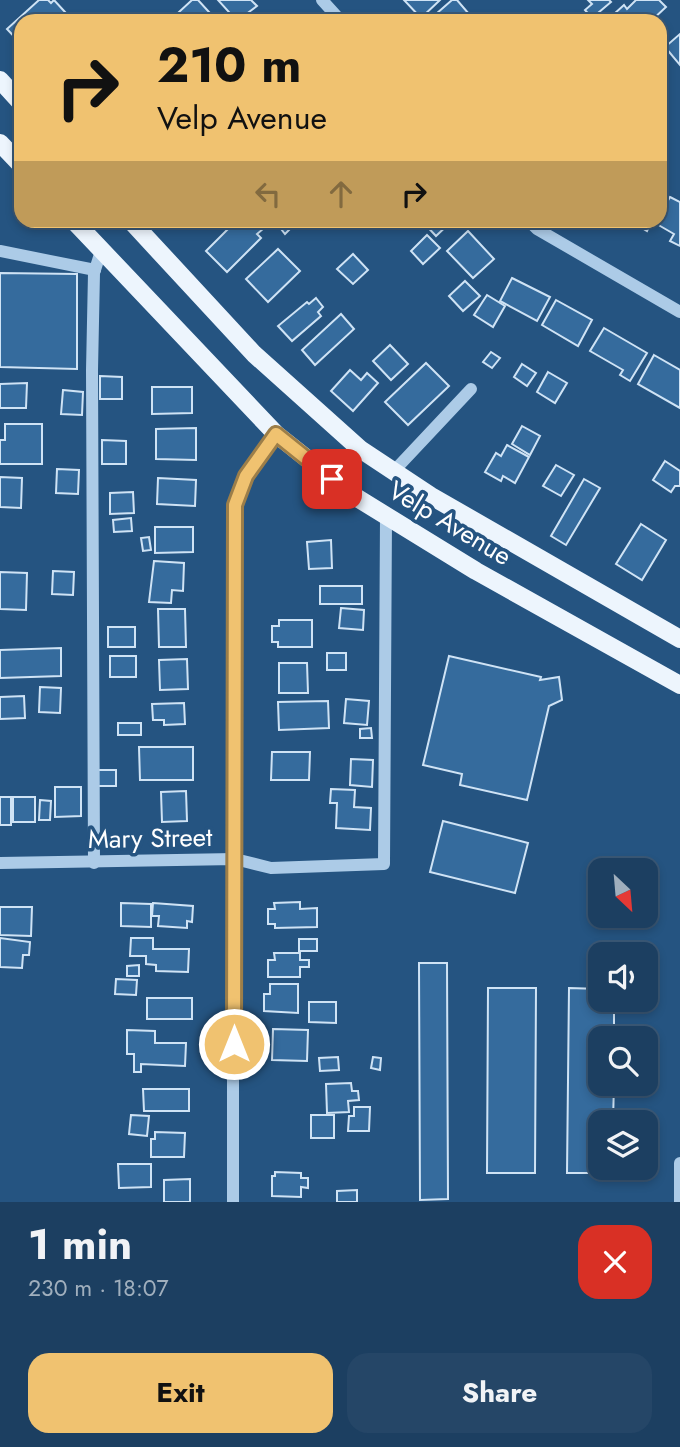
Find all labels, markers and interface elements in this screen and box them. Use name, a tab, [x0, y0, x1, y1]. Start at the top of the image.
text: 210 m	[157, 30, 301, 100]
icon: right	[42, 42, 133, 133]
text: Velp Avenue	[157, 95, 327, 141]
icon: left	[249, 175, 287, 213]
icon: ahead	[322, 175, 360, 213]
icon: right	[395, 175, 433, 213]
pin	[302, 449, 362, 509]
icon: arrive	[313, 460, 351, 498]
street label: Velp Avenue	[381, 471, 519, 575]
street label: Mary Street	[87, 818, 213, 858]
north arrow	[588, 858, 658, 928]
map controls	[588, 858, 658, 1180]
button: sound	[588, 942, 658, 1012]
position arrow	[197, 1007, 271, 1081]
button: search	[588, 1026, 658, 1096]
button: layers	[588, 1110, 658, 1180]
text: 1 min	[28, 1214, 132, 1275]
button: close	[578, 1225, 652, 1299]
text: 230 m · 18:07	[28, 1271, 169, 1305]
button: Exit	[28, 1353, 333, 1433]
button: Share	[347, 1353, 652, 1433]

